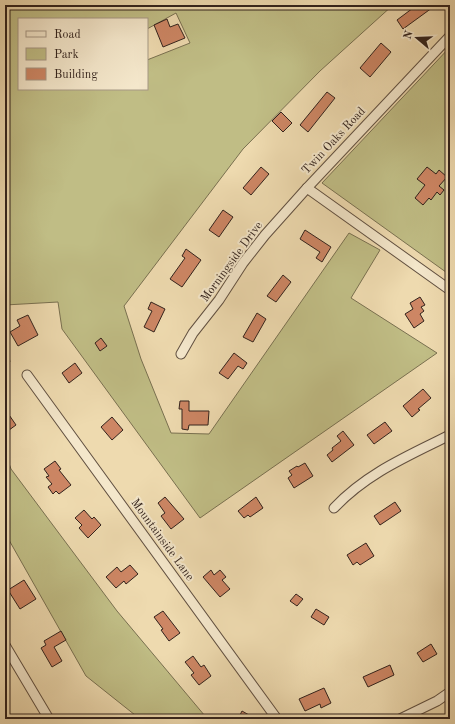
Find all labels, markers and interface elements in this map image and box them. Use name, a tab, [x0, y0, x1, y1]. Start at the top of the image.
legend	[18, 18, 148, 90]
north arrow	[397, 18, 437, 58]
text: Road	[54, 29, 81, 41]
text: N	[402, 29, 416, 41]
text: Park	[54, 49, 79, 61]
text: Building	[54, 69, 98, 81]
street label: Twin Oaks Road	[300, 105, 368, 177]
street label: Morningside Drive	[199, 219, 265, 304]
street label: Mountainside Lane	[128, 497, 196, 584]

